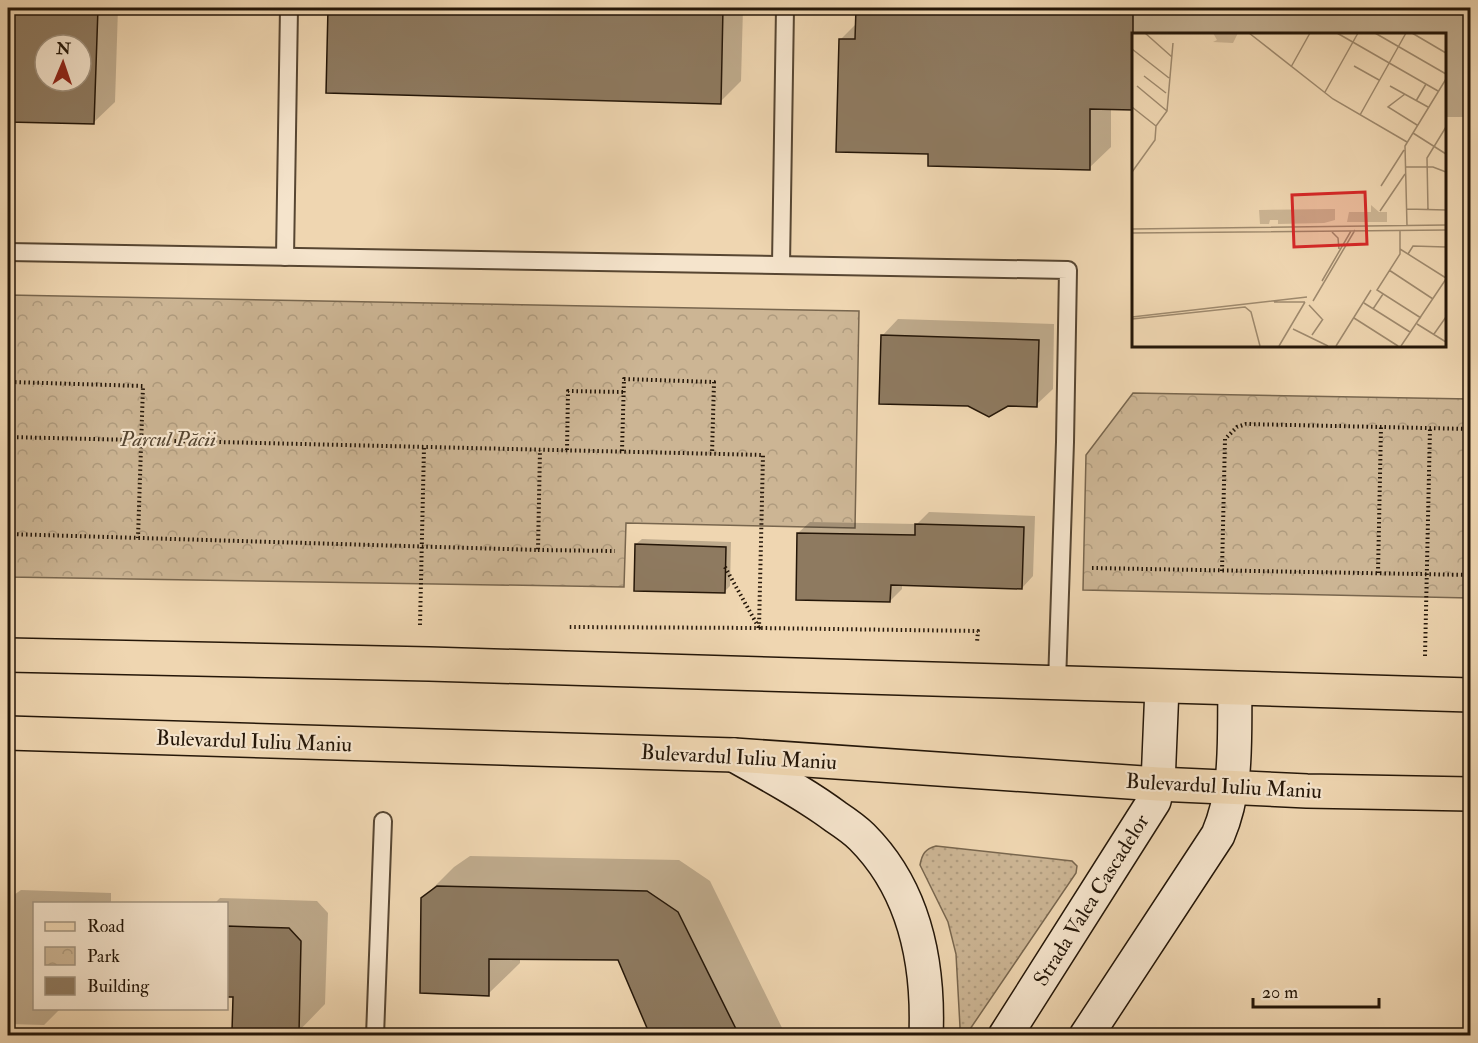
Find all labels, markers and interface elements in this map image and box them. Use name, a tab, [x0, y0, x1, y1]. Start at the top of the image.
north arrow	[33, 33, 93, 93]
inset map	[1132, 33, 1445, 346]
text: N	[55, 39, 72, 59]
park label: Parcul Păcii	[119, 426, 216, 453]
street label: Bulevardul Iuliu Maniu	[155, 725, 353, 758]
street label: Bulevardul Iuliu Maniu	[640, 739, 838, 776]
street label: Bulevardul Iuliu Maniu	[1125, 768, 1323, 805]
street label: Strada Valea Cascadelor	[1028, 809, 1155, 991]
legend	[33, 902, 228, 1010]
text: Road	[87, 915, 125, 938]
text: Park	[87, 945, 120, 968]
scale bar	[1253, 971, 1379, 1009]
text: Building	[87, 975, 150, 998]
text: 20 m	[1262, 981, 1298, 1004]

